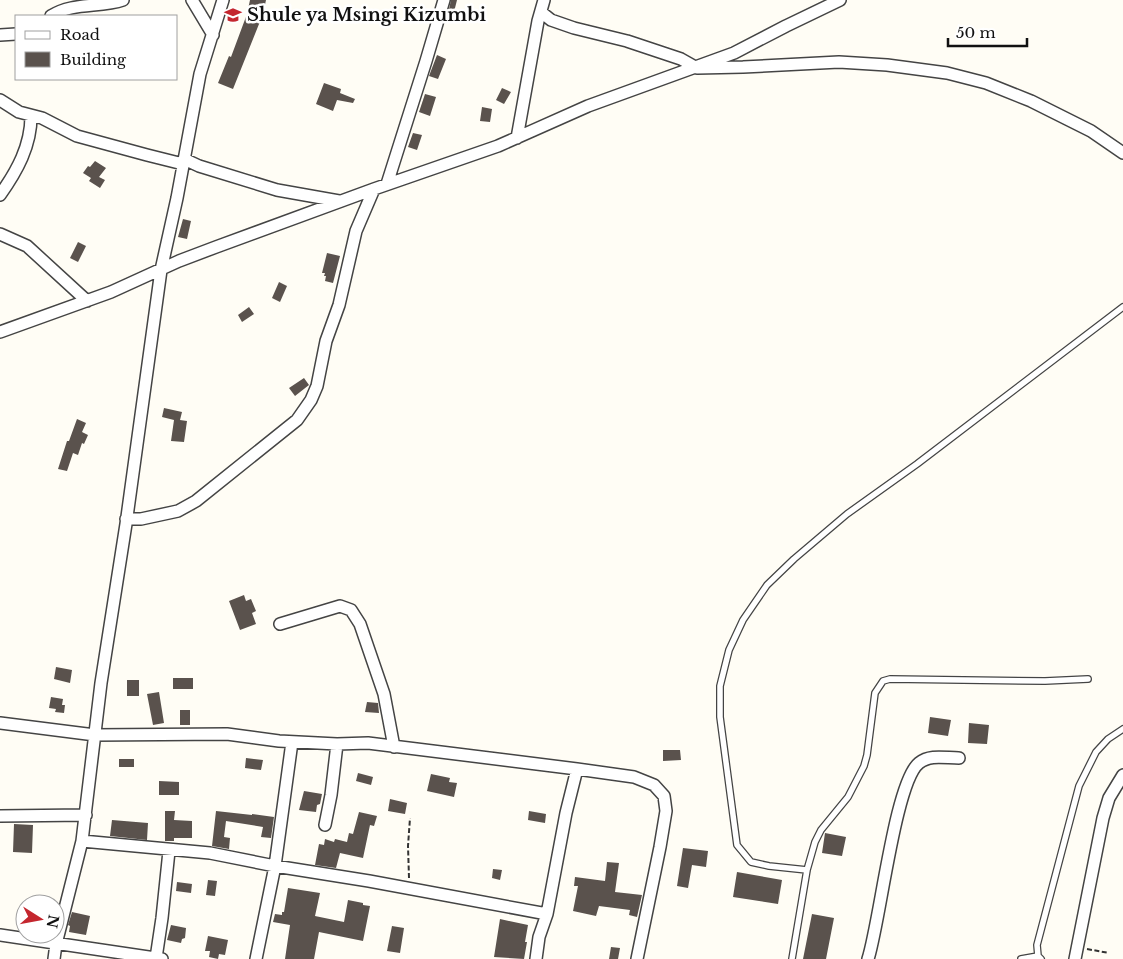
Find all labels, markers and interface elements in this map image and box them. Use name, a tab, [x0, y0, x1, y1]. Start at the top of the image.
place label: Shule ya Msingi Kizumbi	[247, 4, 486, 26]
school or university icon: Shule ya Msingi Kizumbi	[223, 5, 243, 25]
legend	[15, 15, 178, 80]
scale bar	[948, 15, 1027, 47]
text: 50 m	[956, 23, 996, 42]
text: Road	[60, 25, 100, 44]
text: Building	[60, 50, 127, 69]
north arrow	[15, 894, 65, 944]
text: N	[43, 913, 63, 930]

